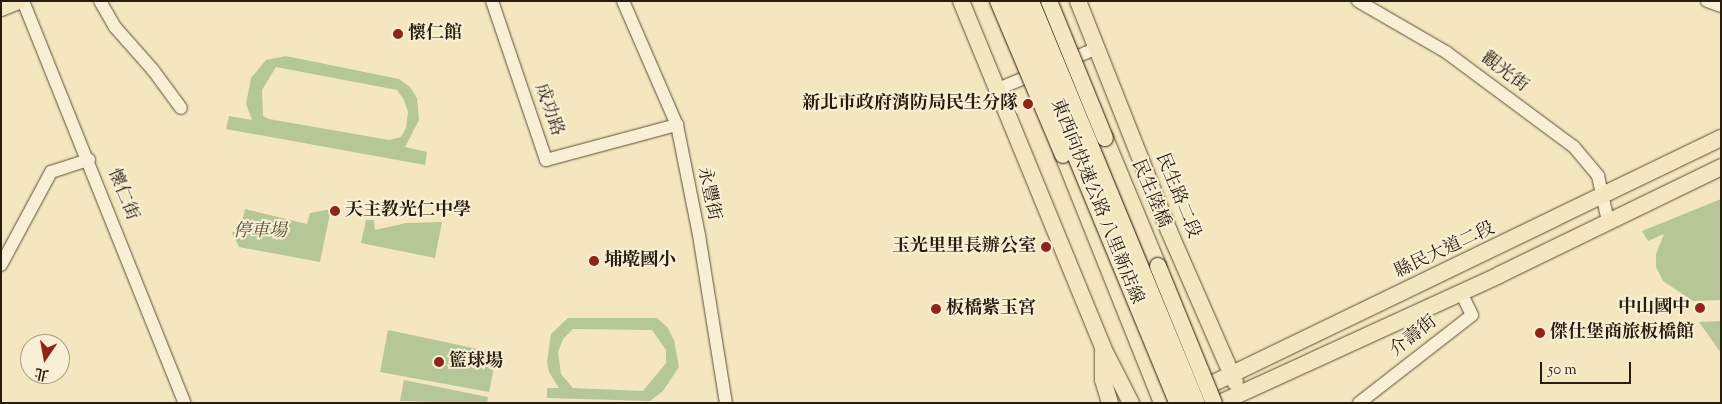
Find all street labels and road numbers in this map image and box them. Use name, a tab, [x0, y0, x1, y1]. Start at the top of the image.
street label: 觀光街	[1476, 48, 1532, 98]
street label: 成功路	[529, 81, 567, 139]
street label: 東西向快速公路 八里新店線	[1045, 96, 1147, 308]
street label: 民生路二段	[1150, 150, 1204, 242]
street label: 民生陸橋	[1126, 157, 1174, 231]
street label: 永豐街	[692, 165, 724, 223]
street label: 懷仁街	[102, 166, 142, 224]
street label: 縣民大道二段	[1391, 218, 1499, 284]
street label: 介壽街	[1386, 312, 1442, 362]

